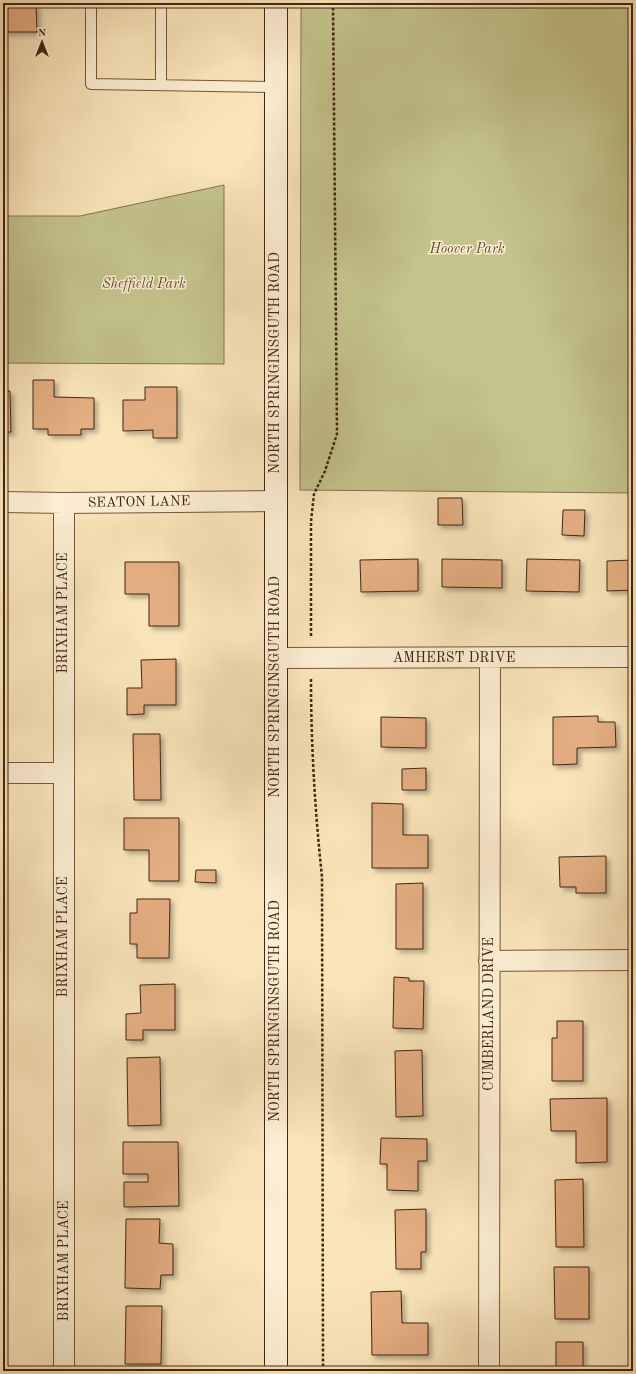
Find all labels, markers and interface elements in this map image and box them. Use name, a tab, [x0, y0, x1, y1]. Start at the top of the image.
north arrow	[22, 22, 62, 62]
text: N	[38, 28, 47, 39]
park label: Hoover Park	[428, 242, 505, 256]
street label: NORTH SPRINGINSGUTH ROAD	[268, 252, 282, 474]
park label: Sheffield Park	[102, 277, 186, 292]
street label: SEATON LANE	[87, 494, 191, 510]
street label: BRIXHAM PLACE	[56, 552, 70, 674]
street label: NORTH SPRINGINSGUTH ROAD	[268, 576, 282, 798]
street label: AMHERST DRIVE	[393, 651, 515, 665]
street label: BRIXHAM PLACE	[56, 876, 70, 998]
street label: NORTH SPRINGINSGUTH ROAD	[268, 900, 282, 1122]
street label: CUMBERLAND DRIVE	[482, 937, 496, 1091]
street label: BRIXHAM PLACE	[57, 1200, 71, 1322]

